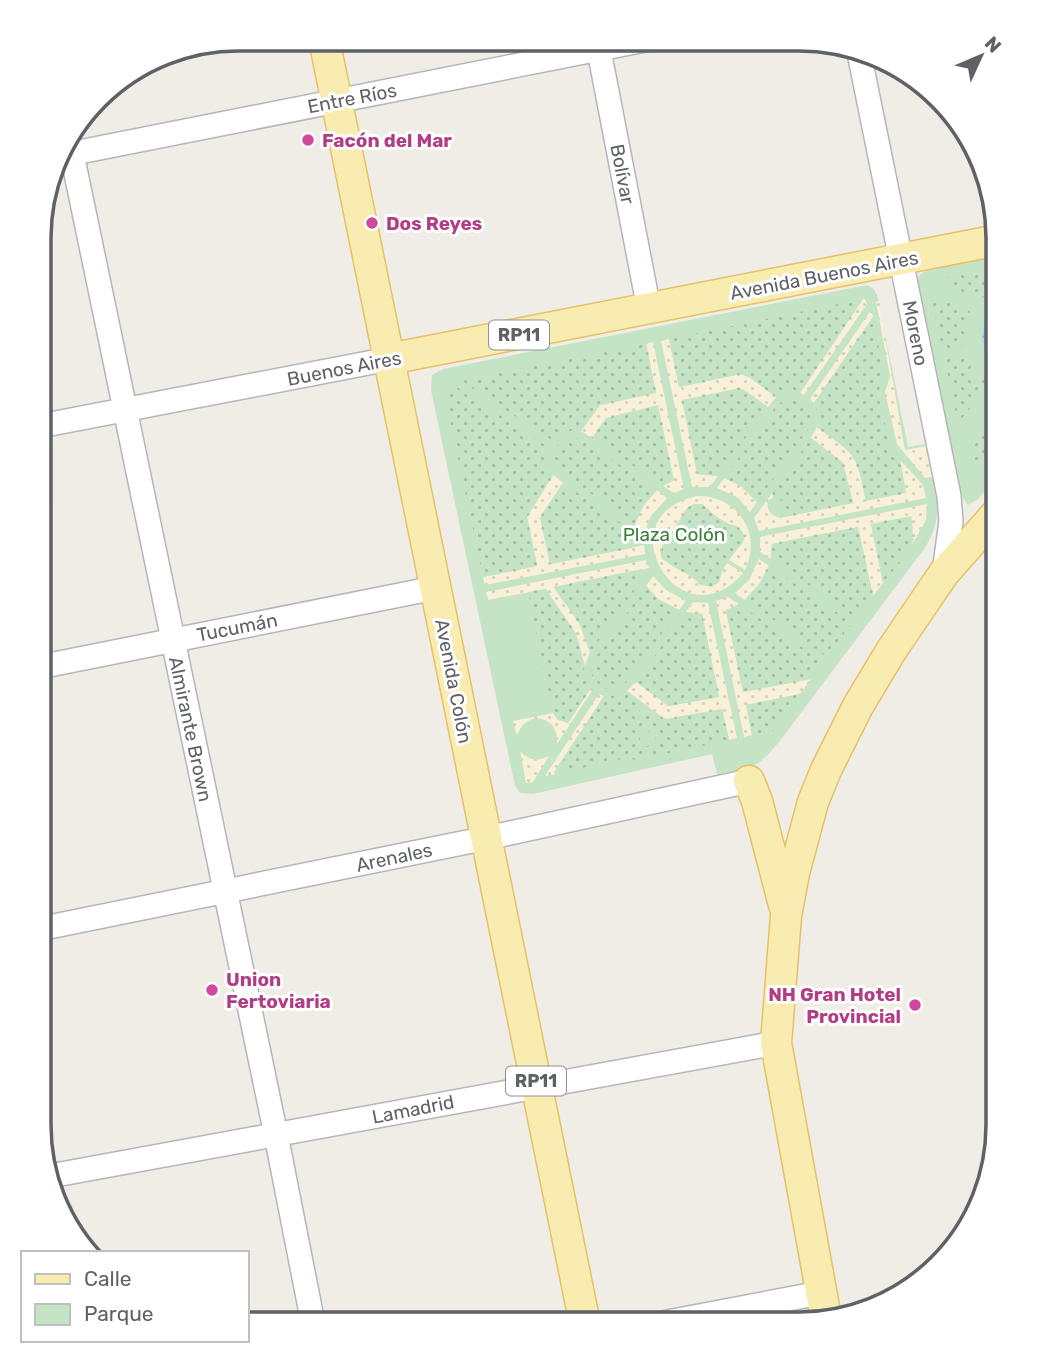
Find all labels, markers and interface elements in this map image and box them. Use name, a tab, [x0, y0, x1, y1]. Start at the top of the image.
north arrow	[946, 21, 1016, 91]
text: N	[980, 32, 1006, 57]
street label: Entre Ríos	[306, 79, 399, 118]
place label: Facón del Mar	[322, 129, 452, 152]
marker: Facón del Mar	[300, 132, 316, 148]
street label: Bolívar	[605, 142, 640, 207]
place label: Dos Reyes	[386, 212, 482, 235]
marker: Dos Reyes	[364, 215, 380, 231]
street label: Avenida Buenos Aires	[728, 246, 920, 305]
street label: Moreno	[898, 298, 933, 368]
road number: RP11	[489, 320, 549, 349]
street label: Buenos Aires	[285, 346, 403, 391]
park label: Plaza Colón	[623, 523, 725, 546]
street label: Tucumán	[195, 608, 279, 647]
street label: Avenida Colón	[430, 617, 477, 745]
street label: Almirante Brown	[164, 655, 217, 804]
street label: Arenales	[354, 838, 434, 877]
place label: Union Fertoviaria	[226, 968, 331, 1013]
marker: Union Fertoviaria	[204, 982, 220, 998]
place label: NH Gran Hotel Provincial	[768, 983, 901, 1028]
marker: NH Gran Hotel Provincial	[907, 997, 923, 1013]
road number: RP11	[506, 1066, 566, 1096]
street label: Lamadrid	[370, 1090, 456, 1129]
legend	[21, 1251, 248, 1342]
text: Calle	[84, 1266, 132, 1291]
text: Parque	[84, 1301, 154, 1326]

